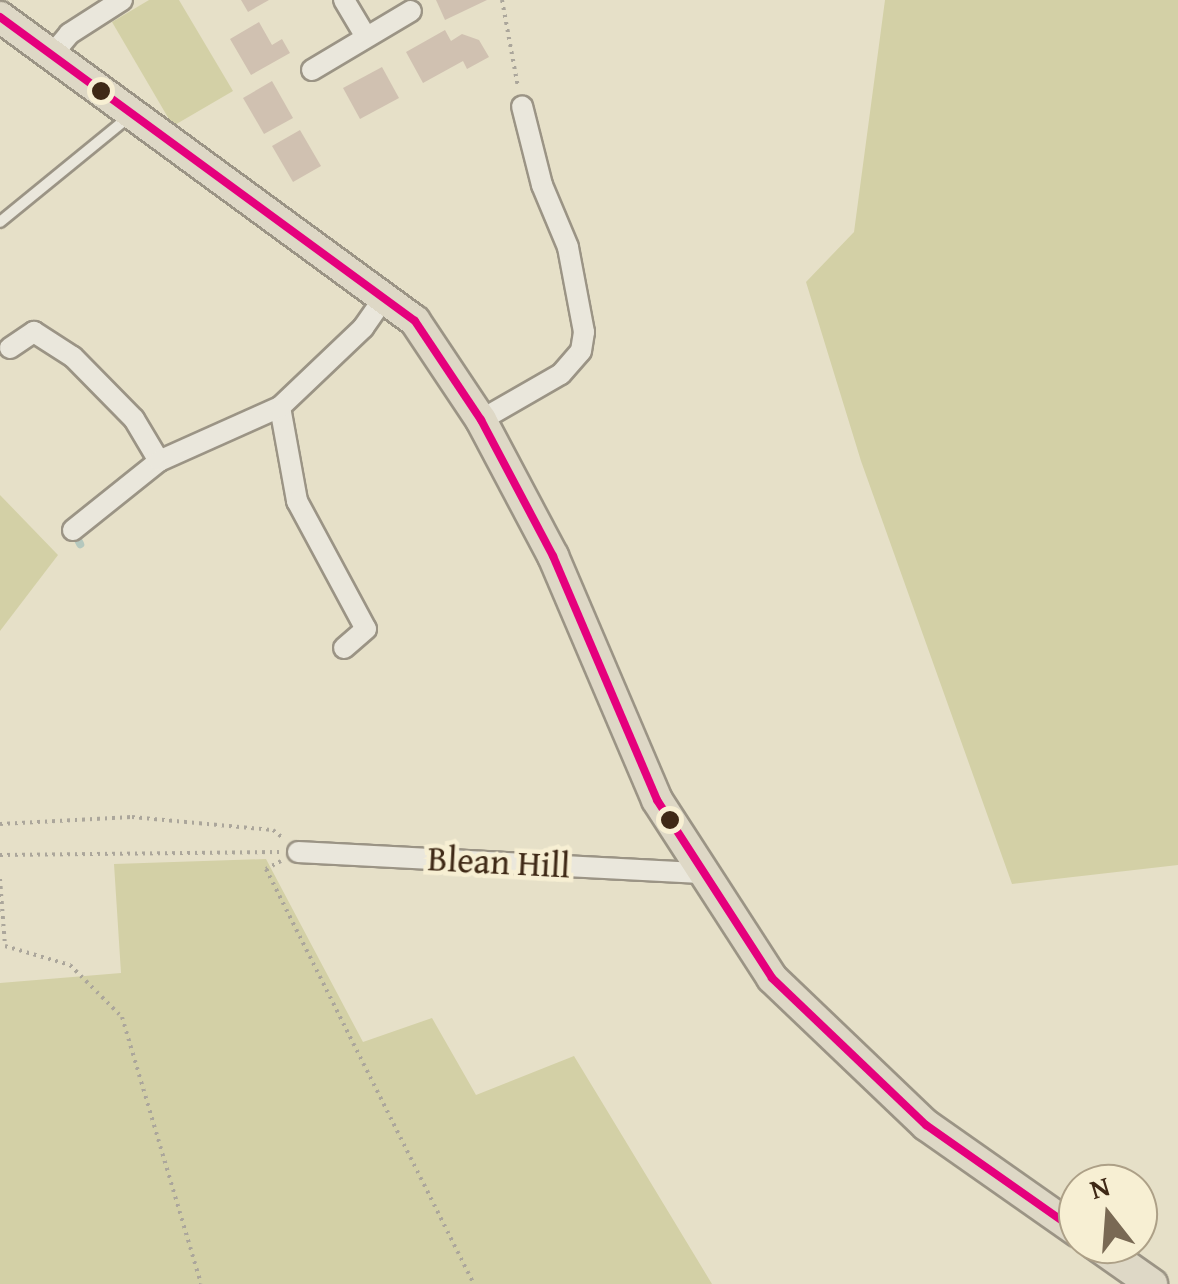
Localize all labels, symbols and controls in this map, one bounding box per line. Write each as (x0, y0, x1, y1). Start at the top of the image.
unlabelled marker (91, 81, 111, 101)
unlabelled marker (660, 810, 680, 830)
street label: Blean Hill (427, 837, 571, 887)
north arrow (1058, 1164, 1158, 1264)
text: N (1085, 1164, 1115, 1209)

